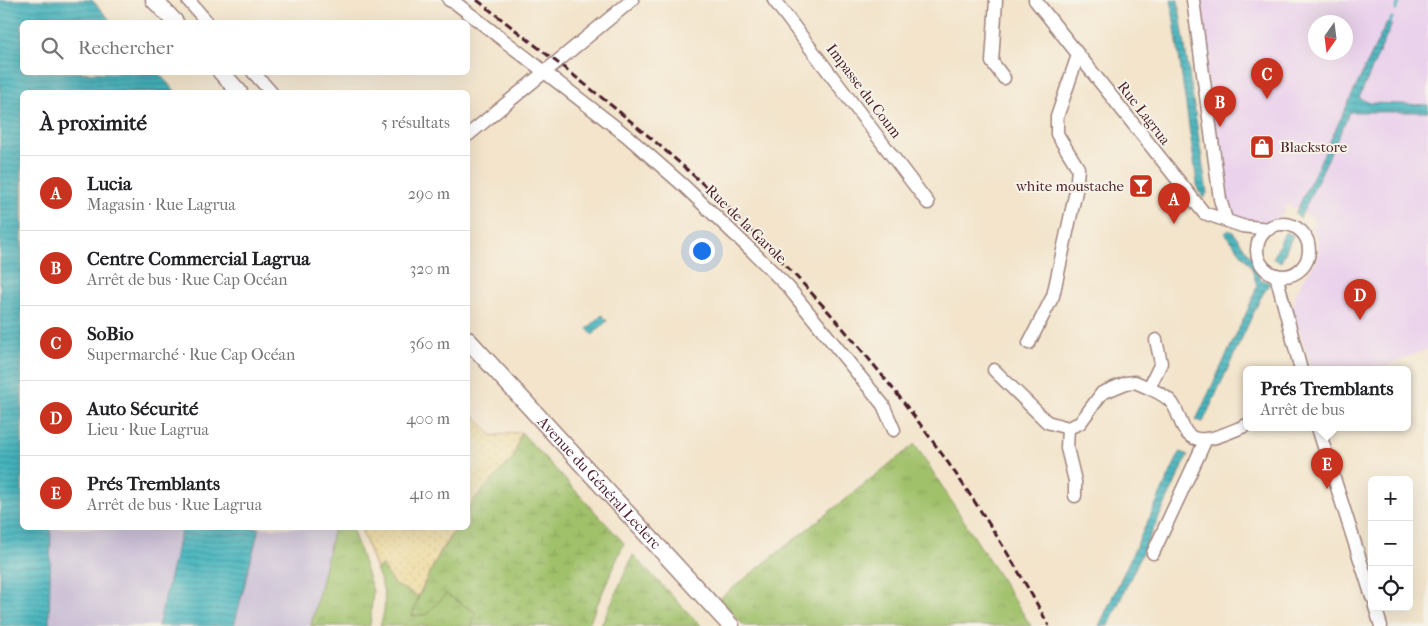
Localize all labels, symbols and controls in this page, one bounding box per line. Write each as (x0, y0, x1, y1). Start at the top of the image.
north arrow (1308, 15, 1353, 60)
search box (20, 20, 470, 75)
icon: search (38, 34, 66, 62)
text: Rechercher (78, 37, 174, 59)
street label: Impasse du Coum (823, 40, 906, 142)
pin: C (1251, 58, 1283, 99)
street label: Rue Lagrua (1114, 78, 1175, 149)
pin: B (1204, 86, 1236, 127)
text: À proximité (40, 111, 147, 135)
text: 5 résultats (381, 113, 450, 132)
shop icon: Blackstore (1249, 134, 1275, 160)
place label: Blackstore (1280, 138, 1348, 156)
text: Lucia (87, 173, 132, 195)
bar icon: white moustache (1128, 173, 1154, 199)
place label: white moustache (1015, 177, 1125, 195)
street label: Rue de la Garole (702, 181, 791, 268)
pin: A (1158, 183, 1190, 224)
text: A (51, 184, 61, 203)
text: 290 m (408, 184, 450, 203)
text: Magasin · Rue Lagrua (87, 195, 236, 214)
your location (689, 238, 715, 264)
text: Centre Commercial Lagrua (87, 248, 310, 270)
text: B (51, 259, 61, 278)
text: 320 m (410, 259, 450, 278)
text: Arrêt de bus · Rue Cap Océan (87, 270, 288, 289)
pin: D (1344, 279, 1376, 320)
text: SoBio (87, 323, 134, 345)
text: C (51, 334, 61, 353)
text: 360 m (409, 334, 450, 353)
text: Supermarché · Rue Cap Océan (87, 345, 295, 364)
popup (1243, 366, 1411, 431)
text: Prés Tremblants (1260, 378, 1394, 400)
text: Auto Sécurité (87, 398, 198, 420)
text: Arrêt de bus (1260, 400, 1345, 419)
text: D (50, 409, 62, 428)
text: 400 m (406, 409, 450, 428)
street label: Avenue du Général Leclerc (533, 412, 665, 553)
text: Lieu · Rue Lagrua (87, 420, 209, 439)
pin: E (1311, 448, 1343, 489)
text: Prés Tremblants (87, 473, 220, 495)
map controls (1368, 476, 1413, 611)
button: + (1368, 476, 1413, 521)
text: E (51, 484, 61, 503)
text: 410 m (409, 484, 450, 503)
text: Arrêt de bus · Rue Lagrua (87, 495, 262, 514)
button: − (1368, 521, 1413, 566)
button: locate (1368, 566, 1413, 611)

